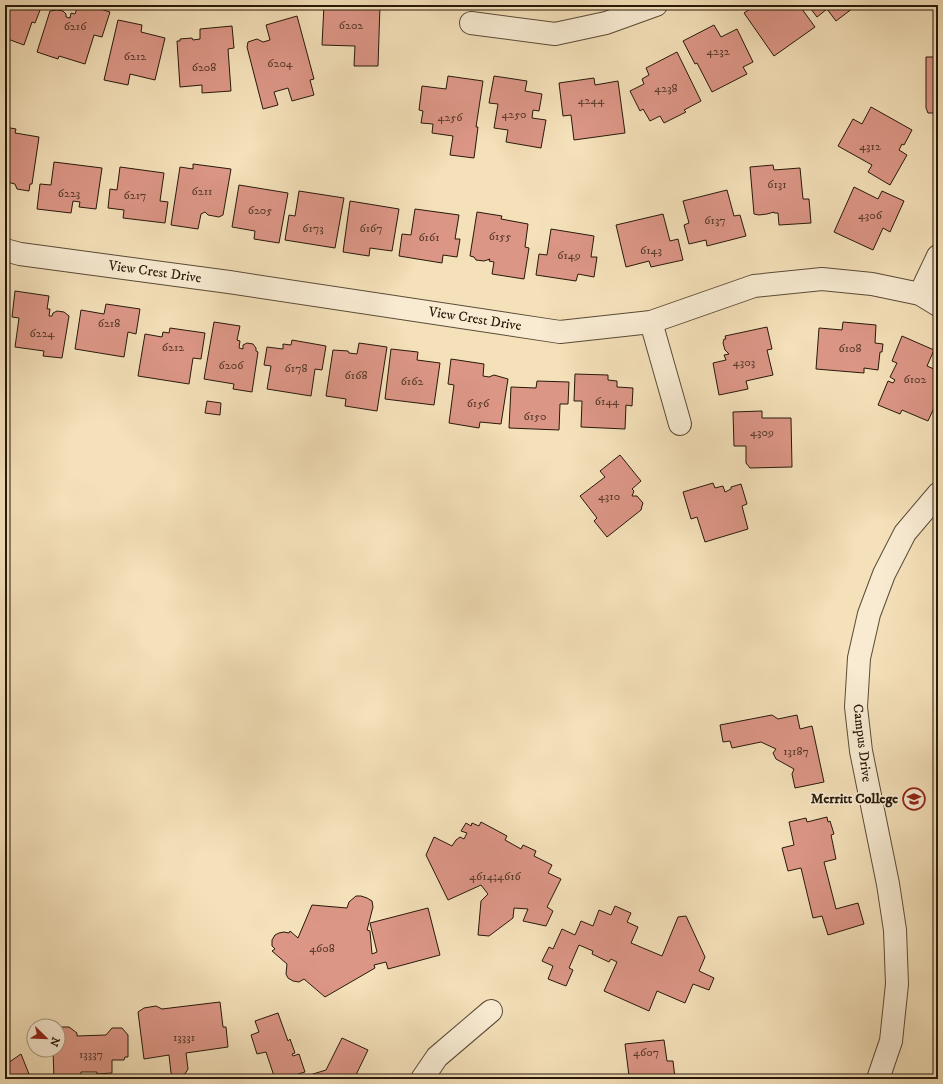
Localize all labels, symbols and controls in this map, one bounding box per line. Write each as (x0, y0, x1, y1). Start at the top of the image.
house number: 6202 (339, 18, 363, 33)
house number: 6216 (64, 19, 87, 34)
house number: 4232 (706, 44, 730, 59)
house number: 6212 (124, 49, 146, 64)
house number: 6204 (267, 56, 294, 71)
house number: 6208 (192, 60, 216, 75)
house number: 4238 (654, 81, 678, 96)
house number: 4244 (578, 93, 605, 108)
house number: 4250 (501, 107, 527, 122)
house number: 4256 (438, 110, 463, 125)
house number: 4312 (859, 139, 881, 154)
house number: 6131 (767, 177, 787, 192)
house number: 6211 (192, 184, 212, 199)
house number: 6223 (58, 186, 80, 201)
house number: 6217 (124, 188, 146, 203)
house number: 6205 (248, 203, 272, 218)
house number: 4306 (858, 208, 883, 223)
house number: 6137 (704, 213, 726, 228)
house number: 6173 (302, 221, 324, 236)
house number: 6167 (359, 221, 383, 236)
house number: 6155 (489, 229, 511, 244)
house number: 6161 (418, 230, 440, 245)
house number: 6143 (640, 243, 662, 258)
house number: 6149 (557, 248, 581, 263)
street label: View Crest Drive (106, 256, 203, 287)
street label: View Crest Drive (426, 303, 523, 335)
house number: 6218 (98, 316, 120, 331)
house number: 6224 (30, 326, 56, 341)
house number: 6212 (162, 340, 184, 355)
house number: 6108 (838, 341, 862, 356)
house number: 4303 (733, 355, 755, 370)
house number: 6206 (219, 358, 244, 373)
house number: 6178 (285, 361, 307, 376)
house number: 6168 (345, 368, 367, 383)
house number: 6102 (904, 372, 927, 387)
house number: 6162 (401, 374, 423, 389)
house number: 6144 (595, 394, 620, 409)
house number: 6156 (467, 396, 490, 411)
house number: 6150 (524, 409, 546, 424)
house number: 4309 (750, 425, 774, 440)
house number: 4310 (598, 489, 620, 504)
street label: Campus Drive (848, 703, 876, 783)
house number: 13187 (783, 744, 809, 759)
school or university icon: Merritt College (901, 786, 927, 812)
place label: Merritt College (811, 790, 898, 808)
house number: 4614;4616 (469, 869, 522, 884)
house number: 4608 (309, 941, 335, 956)
north arrow (26, 1018, 66, 1058)
house number: 13331 (173, 1030, 195, 1045)
text: N (46, 1035, 62, 1048)
house number: 4607 (633, 1045, 659, 1060)
house number: 13337 (79, 1047, 103, 1062)

